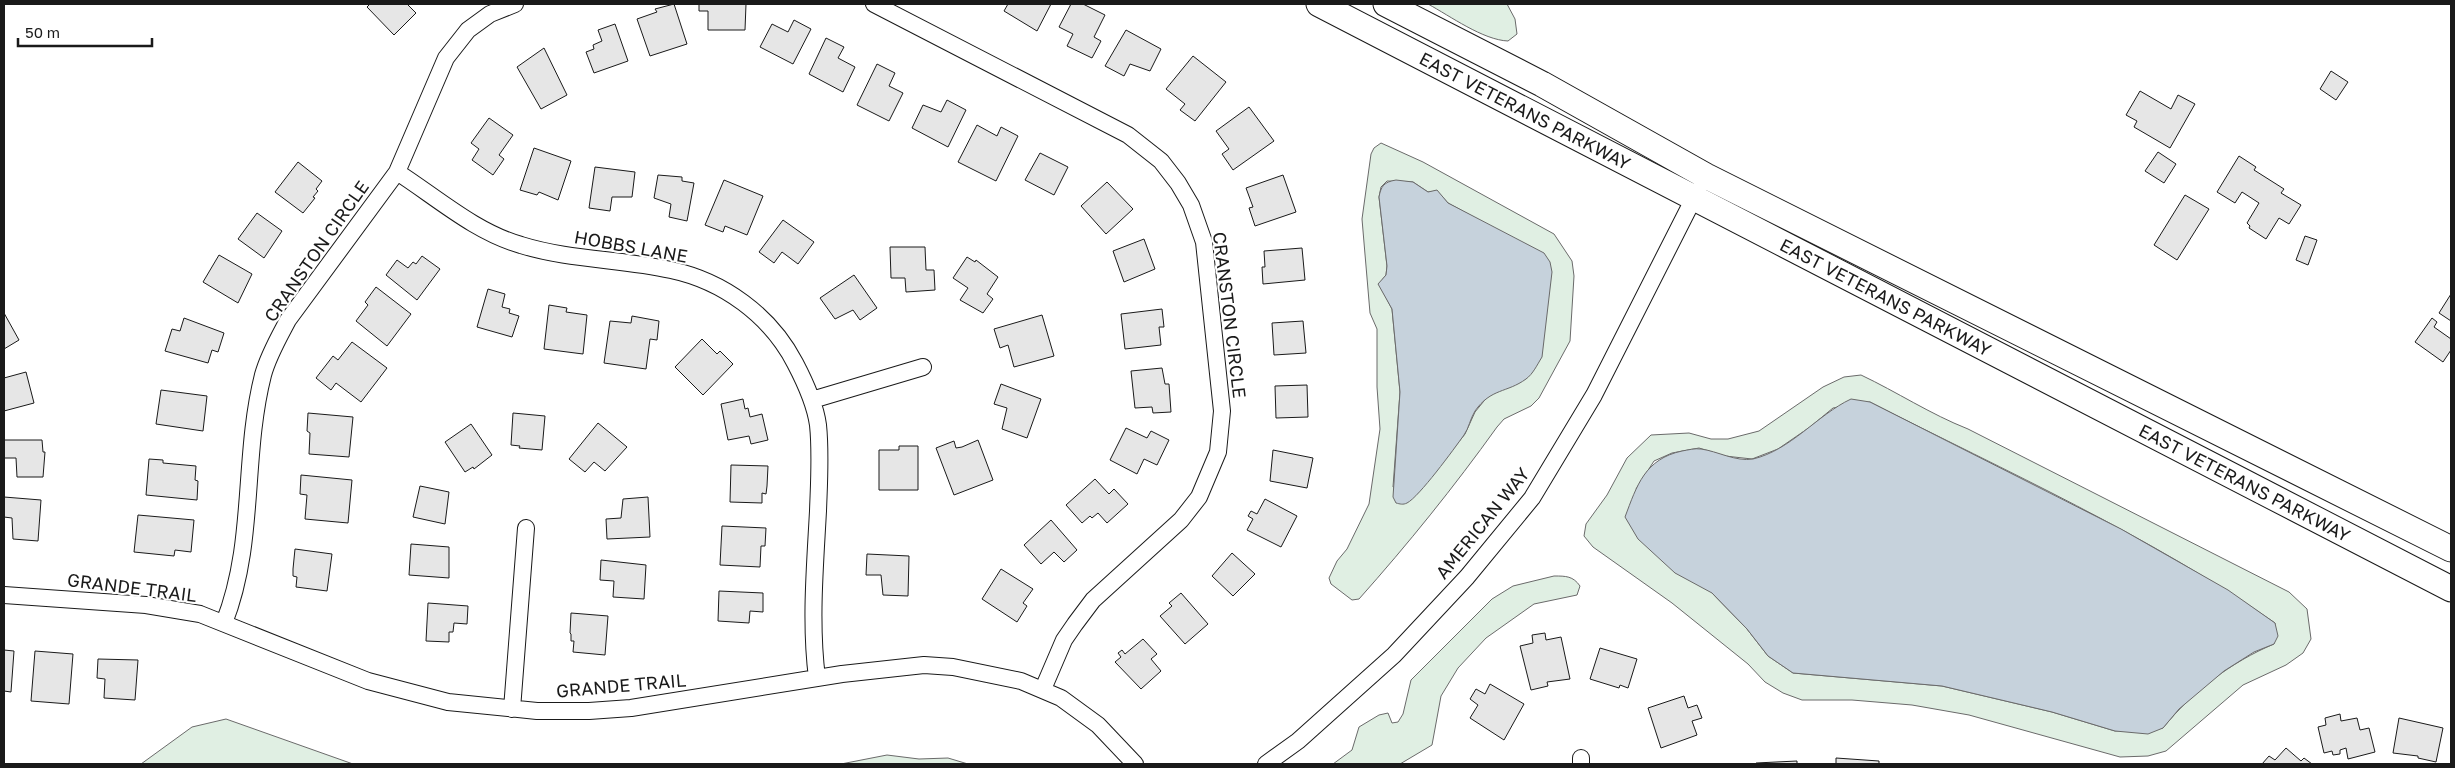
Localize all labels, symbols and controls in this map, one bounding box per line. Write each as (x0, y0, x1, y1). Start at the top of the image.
scale bar (18, 15, 151, 47)
text: 50 m (25, 23, 60, 41)
street label: EAST VETERANS PARKWAY (1416, 47, 1635, 174)
street label: CRANSTON CIRCLE (259, 176, 373, 326)
street label: HOBBS LANE (573, 225, 689, 267)
street label: CRANSTON CIRCLE (1209, 231, 1251, 399)
street label: EAST VETERANS PARKWAY (1777, 233, 1995, 361)
street label: EAST VETERANS PARKWAY (2135, 419, 2354, 546)
street label: AMERICAN WAY (1430, 463, 1534, 583)
street label: GRANDE TRAIL (66, 568, 198, 606)
street label: GRANDE TRAIL (555, 668, 687, 702)

